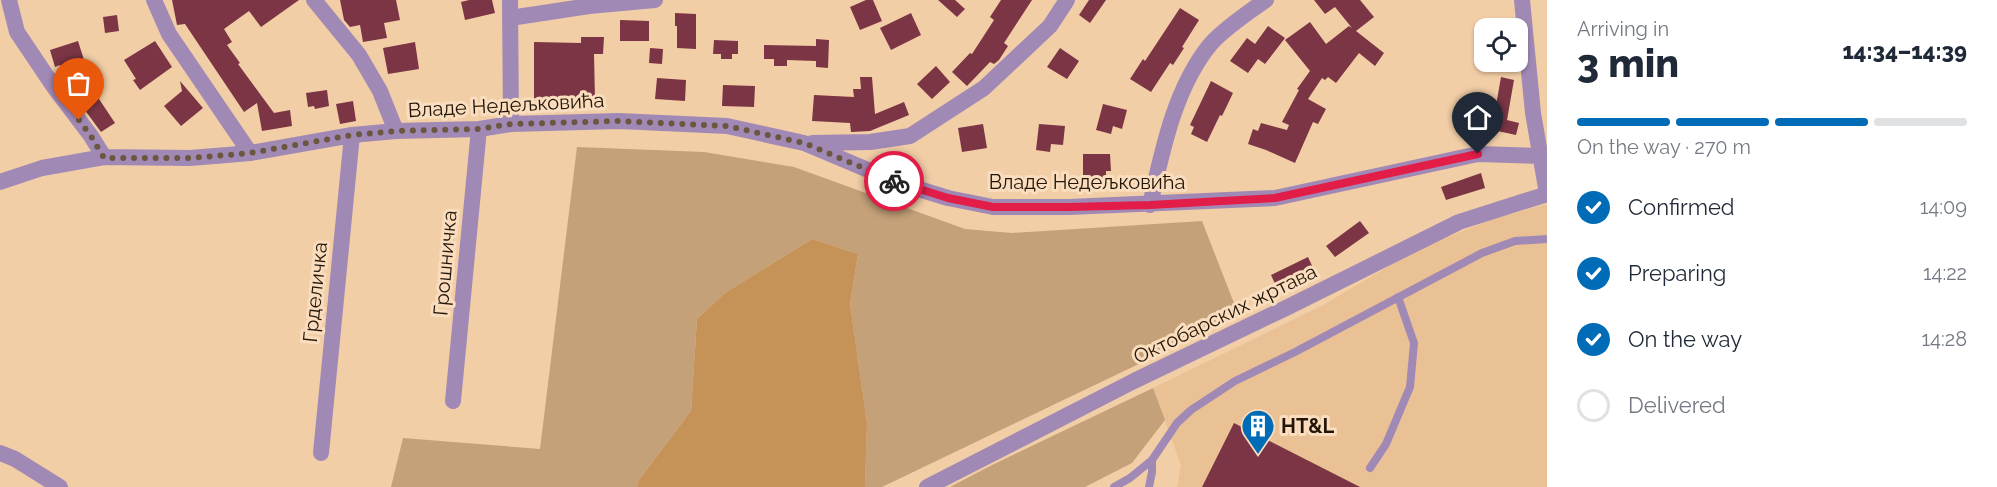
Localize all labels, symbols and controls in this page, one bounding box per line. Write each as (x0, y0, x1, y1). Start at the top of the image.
text: Arriving in (1577, 17, 1669, 41)
map controls (1474, 18, 1528, 72)
button: locate (1474, 18, 1528, 72)
text: 14:34–14:39 (1842, 38, 1967, 64)
text: 3 min (1577, 40, 1679, 86)
pin (53, 58, 104, 120)
icon: bag (62, 67, 95, 100)
street label: Владе Недељковића (407, 88, 605, 122)
pin (1452, 92, 1503, 154)
icon: home (1461, 101, 1494, 134)
text: On the way · 270 m (1577, 135, 1751, 159)
courier (864, 151, 924, 211)
icon: bike (878, 165, 911, 198)
street label: Владе Недељковића (989, 170, 1185, 194)
icon: check (1577, 191, 1610, 224)
text: Confirmed (1628, 194, 1735, 220)
text: 14:09 (1920, 195, 1967, 219)
street label: Грошничка (428, 209, 462, 317)
street label: Грделичка (298, 241, 332, 343)
icon: check (1577, 257, 1610, 290)
street label: Октобарских жртава (1130, 259, 1320, 369)
text: Preparing (1628, 260, 1726, 286)
text: 14:22 (1923, 261, 1967, 285)
icon: check (1577, 323, 1610, 356)
text: On the way (1628, 326, 1742, 352)
text: 14:28 (1921, 327, 1967, 351)
text: Delivered (1628, 392, 1726, 418)
building icon: HT&L (1240, 408, 1276, 455)
place label: HT&L (1281, 414, 1335, 438)

